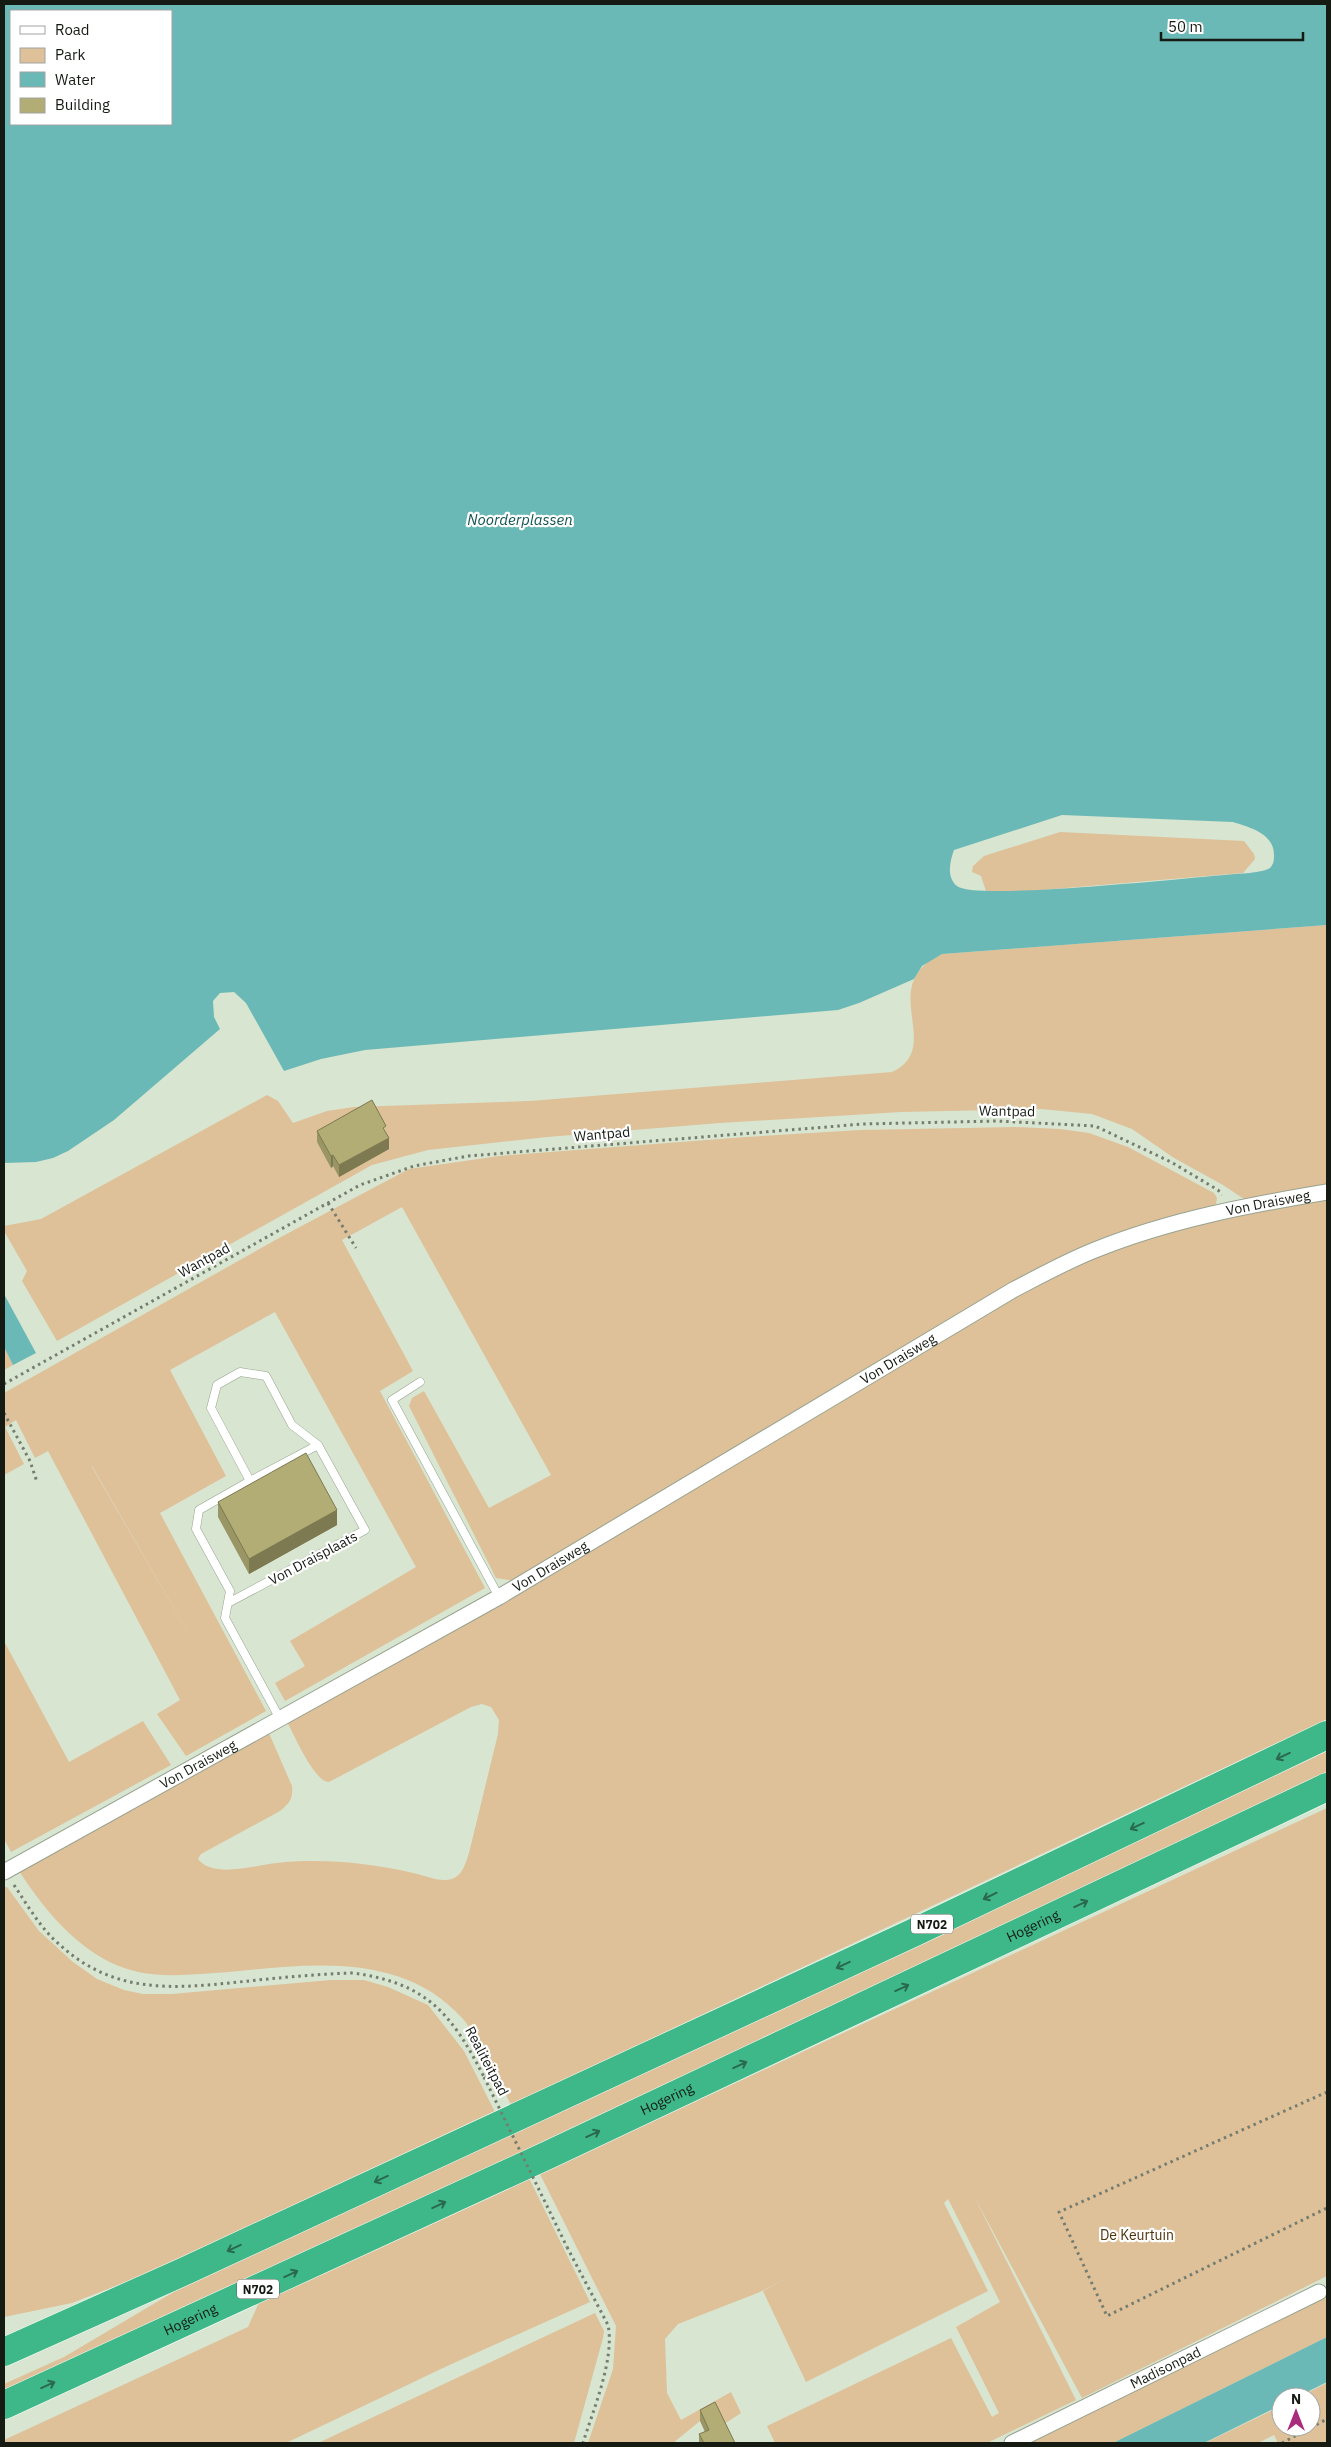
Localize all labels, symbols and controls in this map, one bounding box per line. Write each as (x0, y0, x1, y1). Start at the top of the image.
legend (10, 10, 172, 125)
scale bar (1161, 10, 1304, 42)
text: 50 m (1168, 17, 1203, 36)
text: Road (55, 20, 90, 39)
text: Park (55, 45, 85, 64)
text: Water (55, 70, 96, 89)
text: Building (55, 95, 110, 114)
water label: Noorderplassen (467, 510, 573, 529)
street label: Wantpad (979, 1102, 1035, 1120)
street label: Wantpad (573, 1123, 631, 1145)
street label: Von Draisweg (1224, 1186, 1312, 1220)
street label: Wantpad (175, 1238, 233, 1282)
street label: Von Draisweg (857, 1329, 940, 1388)
street label: Von Draisplaats (265, 1527, 361, 1589)
street label: Von Draisweg (509, 1536, 592, 1596)
street label: Von Draisweg (156, 1735, 240, 1793)
one-way arrow (1276, 1752, 1291, 1761)
one-way arrow (1129, 1821, 1144, 1831)
one-way arrow (983, 1892, 998, 1901)
one-way arrow (1073, 1899, 1088, 1908)
street label: Hogering (1003, 1905, 1063, 1946)
road number: N702 (911, 1915, 953, 1934)
one-way arrow (836, 1961, 851, 1970)
one-way arrow (894, 1983, 909, 1992)
street label: Realiteitpad (461, 2023, 513, 2099)
one-way arrow (732, 2060, 747, 2070)
street label: Hogering (637, 2078, 697, 2119)
one-way arrow (585, 2129, 600, 2139)
one-way arrow (374, 2175, 389, 2184)
one-way arrow (431, 2200, 446, 2210)
park label: De Keurtuin (1100, 2226, 1174, 2244)
one-way arrow (226, 2243, 241, 2253)
one-way arrow (283, 2268, 298, 2278)
road number: N702 (237, 2280, 279, 2298)
street label: Hogering (161, 2299, 220, 2339)
street label: Madisonpad (1127, 2342, 1204, 2393)
one-way arrow (40, 2380, 55, 2390)
north arrow (1271, 2387, 1321, 2437)
text: N (1291, 2390, 1301, 2408)

